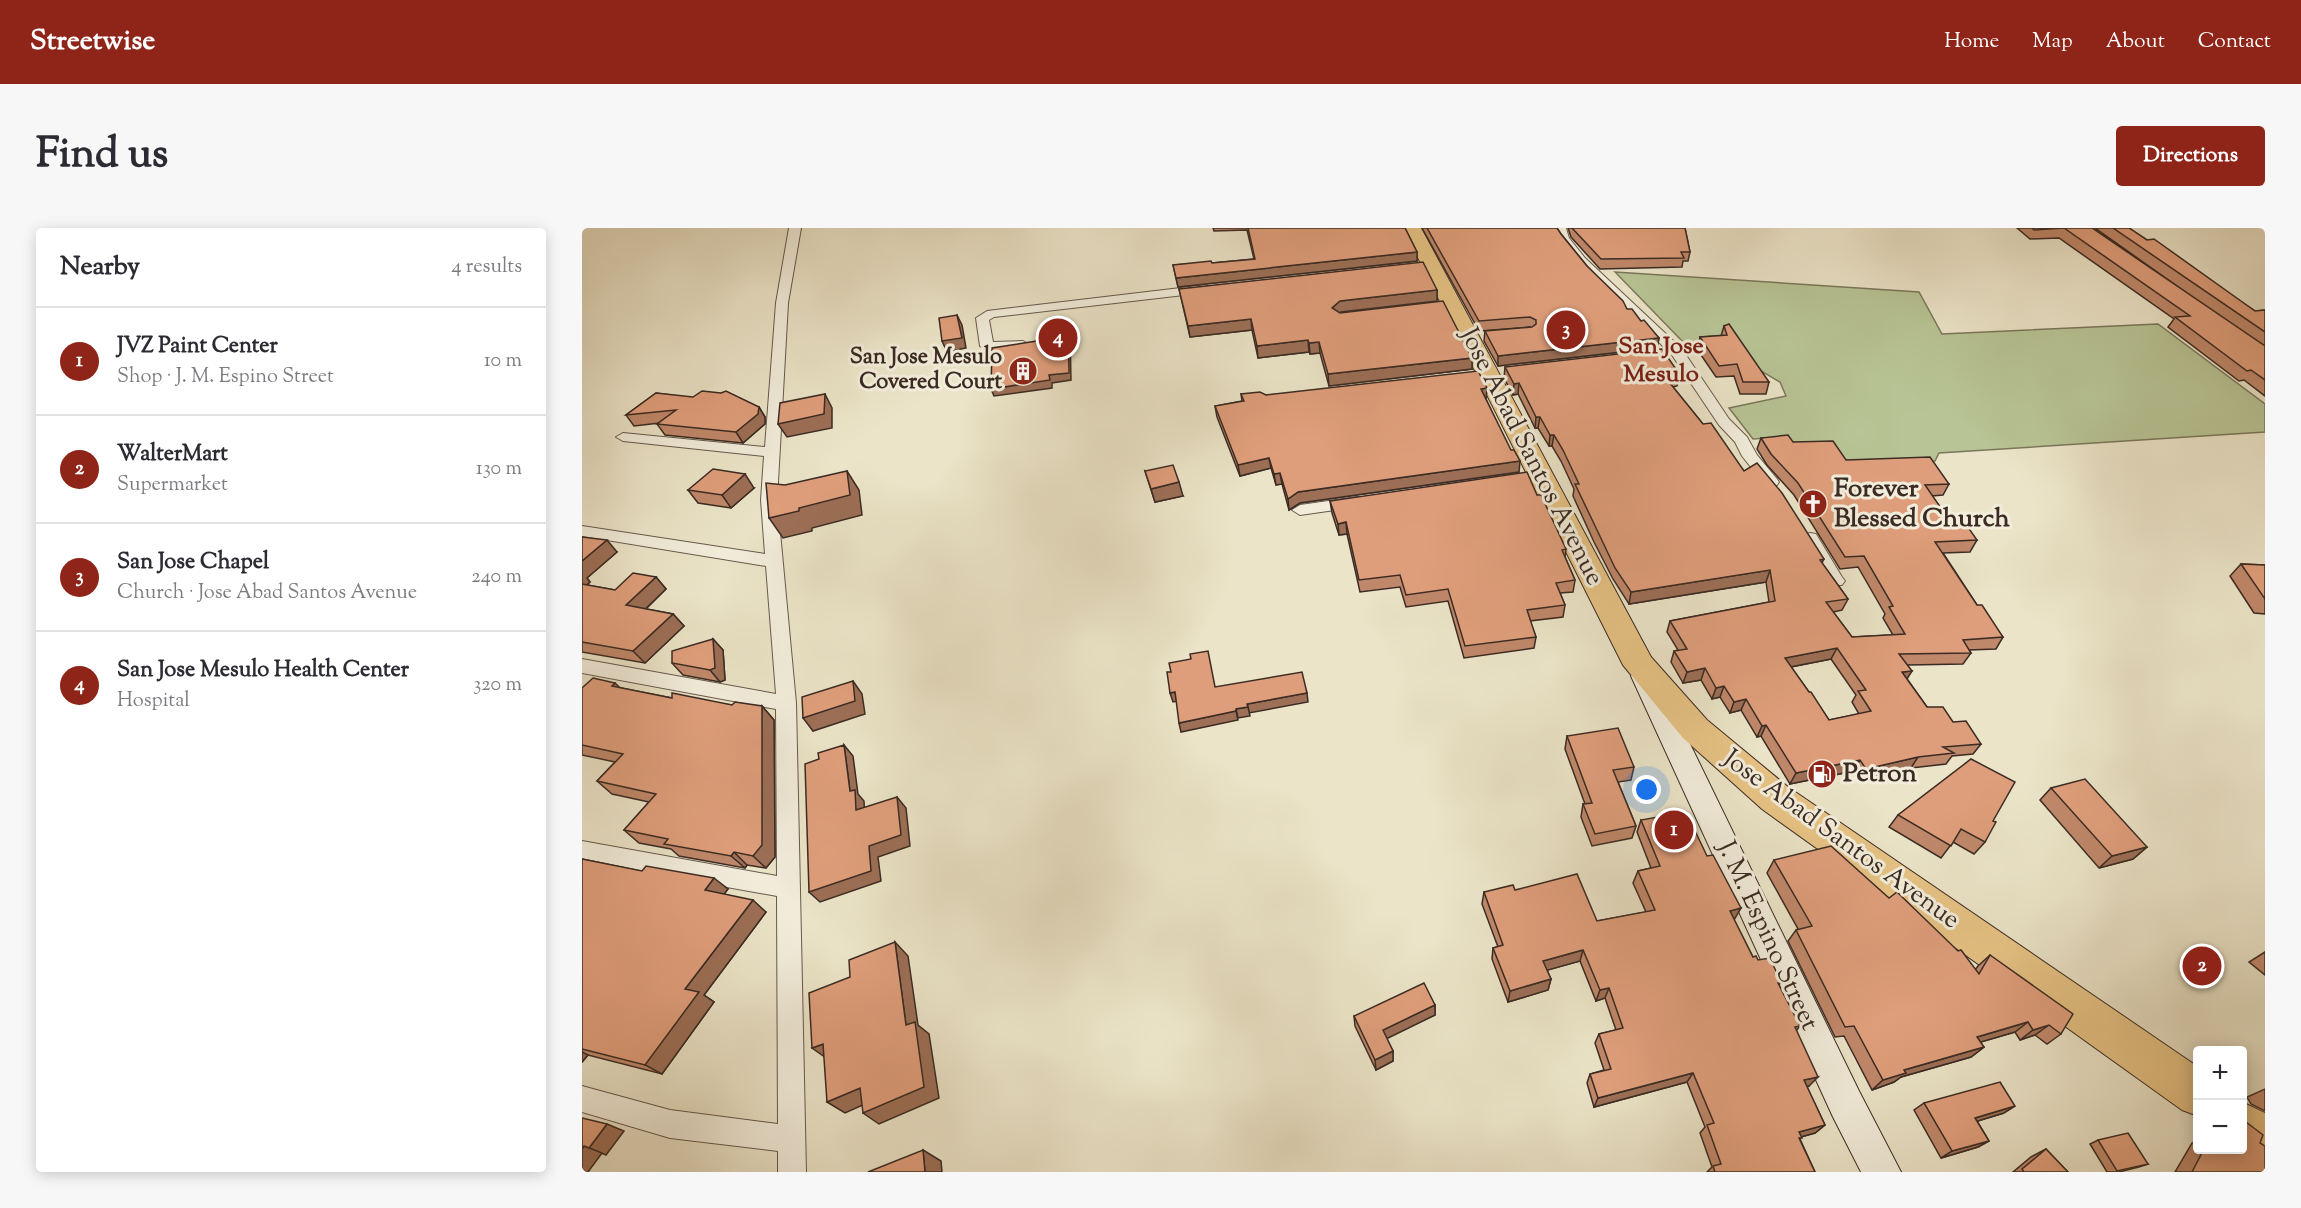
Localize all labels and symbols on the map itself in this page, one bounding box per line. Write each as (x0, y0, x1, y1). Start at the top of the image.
pin: 3 (1546, 308, 1586, 352)
pin: 4 (1038, 316, 1078, 360)
street label: Jose Abad Santos Avenue (1449, 320, 1612, 592)
district label: San Jose Mesulo (1618, 330, 1704, 392)
place label: San Jose Mesulo Covered Court (850, 342, 1002, 399)
building icon: San Jose Mesulo Covered Court (1007, 355, 1039, 387)
place label: Forever Blessed Church (1834, 471, 2010, 538)
church icon: Forever Blessed Church (1797, 488, 1829, 520)
street label: Jose Abad Santos Avenue (1713, 740, 1967, 939)
place label: Petron (1843, 756, 1917, 793)
fuel station icon: Petron (1806, 758, 1838, 790)
your location (1632, 775, 1661, 804)
pin: 1 (1654, 808, 1694, 852)
street label: J. M. Espino Street (1706, 833, 1827, 1037)
pin: 2 (2182, 944, 2222, 988)

